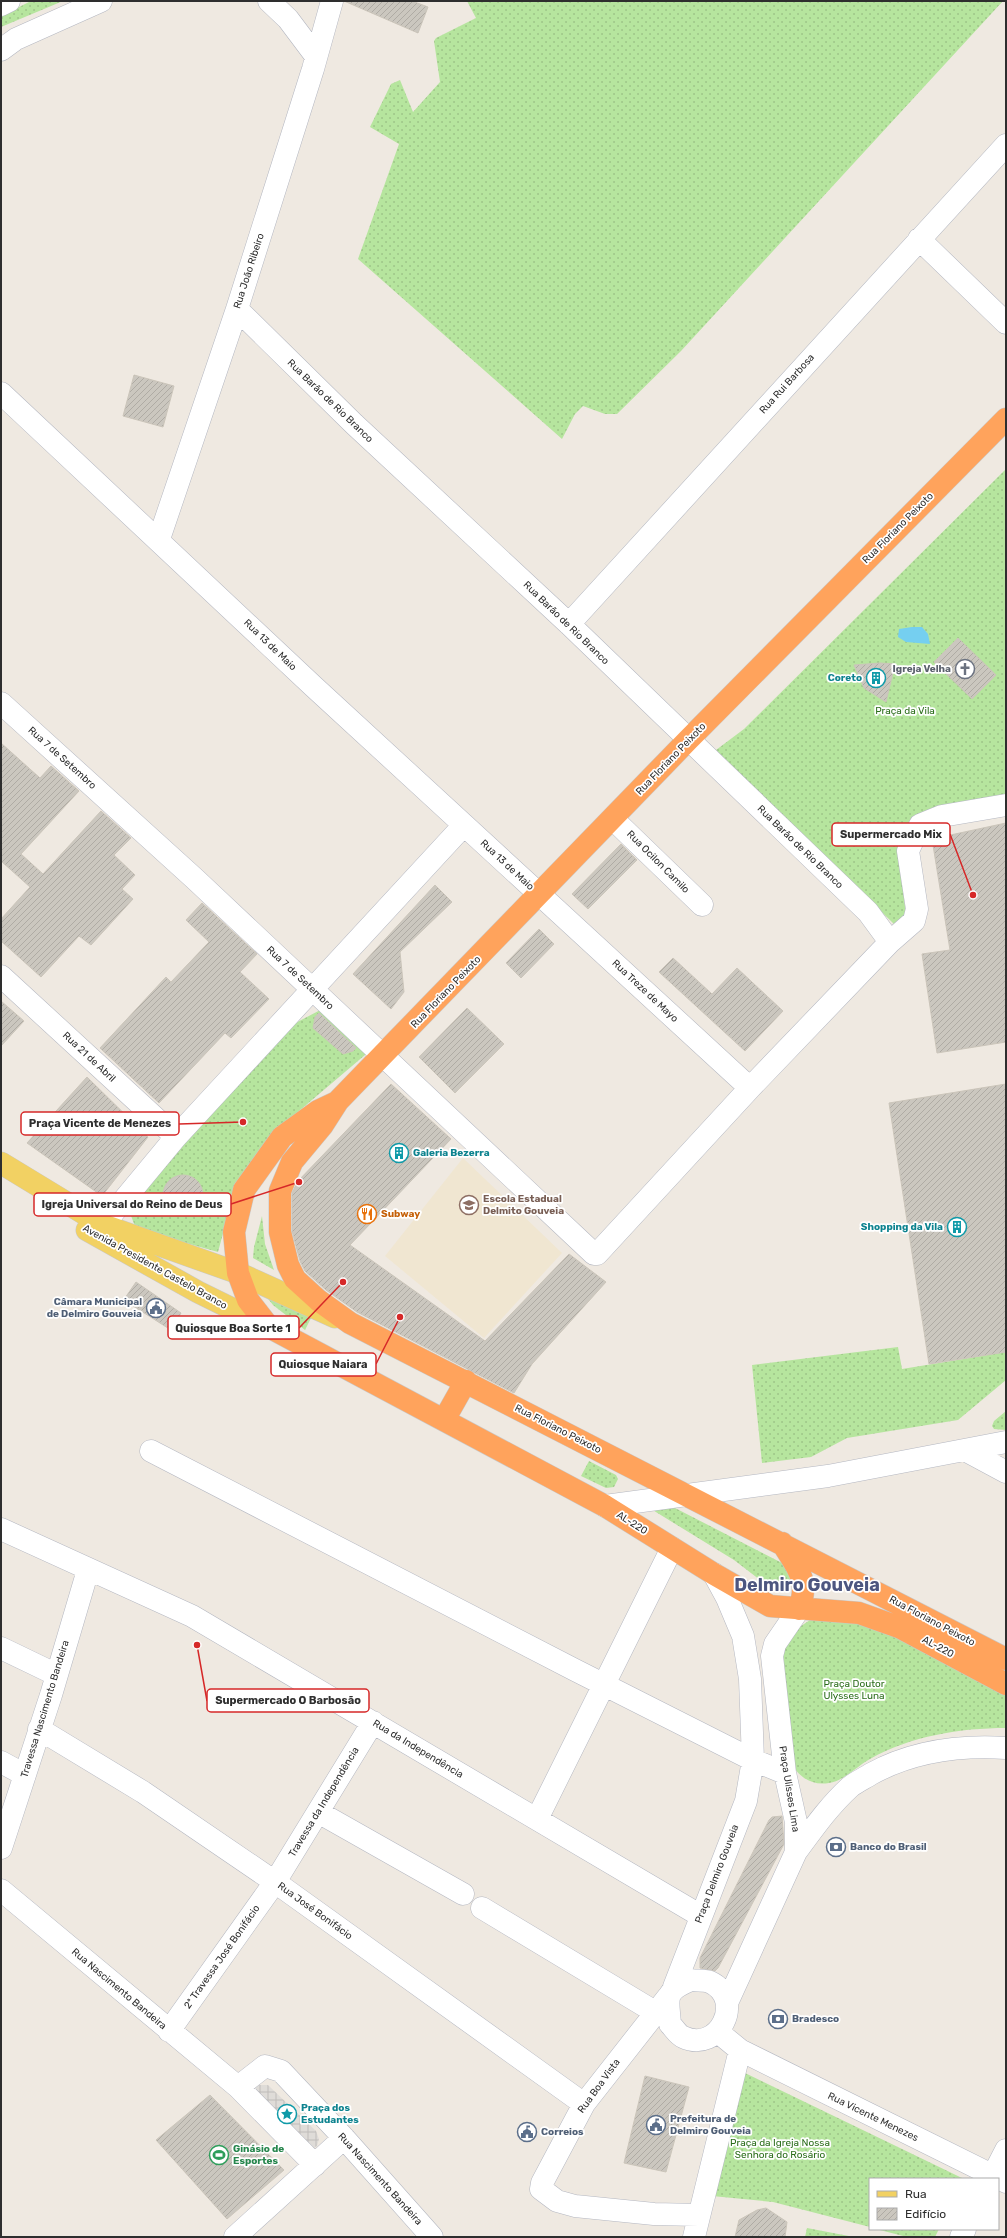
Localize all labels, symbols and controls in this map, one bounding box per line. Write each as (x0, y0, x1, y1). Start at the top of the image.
street label: Rua João Ribeiro (231, 231, 267, 310)
street label: Rua Rui Barbosa (757, 352, 817, 416)
street label: Rua Barão de Rio Branco (285, 357, 376, 445)
street label: Rua Floriano Peixoto (860, 490, 936, 566)
street label: Rua Barão de Rio Branco (521, 579, 612, 667)
street label: Rua 13 de Maio (241, 617, 299, 673)
church icon: Igreja Velha (954, 658, 976, 680)
place label: Igreja Velha (893, 663, 951, 675)
building icon: Coreto (865, 667, 887, 689)
place label: Coreto (828, 672, 862, 684)
park label: Praça da Vila (875, 705, 935, 717)
street label: Rua Floriano Peixoto (634, 720, 709, 798)
street label: Rua 7 de Setembro (25, 724, 99, 792)
street label: Rua Barão de Rio Branco (755, 803, 846, 891)
callout: Supermercado Mix (832, 823, 950, 846)
street label: Rua Ocilon Camilo (624, 828, 692, 896)
text: Supermercado Mix (840, 828, 943, 841)
street label: Rua 13 de Maio (478, 837, 536, 893)
street label: Rua 7 de Setembro (264, 944, 336, 1012)
street label: Rua Floriano Peixoto (409, 953, 484, 1031)
street label: Rua Treze de Mayo (609, 957, 681, 1025)
street label: Rua 21 de Abril (60, 1029, 118, 1085)
callout: Praça Vicente de Menezes (21, 1112, 179, 1135)
text: Praça Vicente de Menezes (29, 1117, 171, 1130)
building icon: Galeria Bezerra (388, 1142, 410, 1164)
place label: Galeria Bezerra (413, 1147, 490, 1159)
callout: Igreja Universal do Reino de Deus (34, 1193, 231, 1216)
place label: Escola Estadual Delmito Gouveia (483, 1193, 564, 1217)
school or university icon: Escola Estadual Delmito Gouveia (458, 1194, 480, 1216)
text: Igreja Universal do Reino de Deus (41, 1198, 223, 1211)
restaurant icon: Subway (356, 1203, 378, 1225)
place label: Subway (381, 1208, 420, 1220)
building icon: Shopping da Vila (946, 1216, 968, 1238)
place label: Shopping da Vila (861, 1221, 943, 1233)
street label: Avenida Presidente Castelo Branco (81, 1222, 229, 1312)
place label: Câmara Municipal de Delmiro Gouveia (47, 1296, 142, 1320)
public building icon: Câmara Municipal de Delmiro Gouveia (145, 1297, 167, 1319)
callout: Quiosque Boa Sorte 1 (168, 1316, 299, 1339)
text: Quiosque Boa Sorte 1 (175, 1322, 291, 1335)
callout: Quiosque Naiara (271, 1353, 376, 1376)
text: Quiosque Naiara (278, 1358, 368, 1371)
street label: Rua Floriano Peixoto (513, 1402, 603, 1456)
street label: AL-220 (614, 1509, 650, 1537)
district label: Delmiro Gouveia (734, 1574, 880, 1596)
street label: Rua Floriano Peixoto (887, 1593, 977, 1649)
street label: AL-220 (920, 1634, 956, 1660)
street label: Travessa Nascimento Bandeira (18, 1639, 72, 1779)
park label: Praça Doutor Ulysses Luna (823, 1678, 885, 1702)
callout: Supermercado O Barbosão (207, 1689, 369, 1712)
text: Supermercado O Barbosão (215, 1694, 361, 1707)
street label: Rua da Independência (371, 1717, 465, 1781)
street label: Travessa da Independência (286, 1745, 362, 1859)
street label: Praça Ulisses Lima (776, 1745, 802, 1833)
street label: Praça Delmiro Gouveia (693, 1823, 741, 1925)
bank icon: Banco do Brasil (825, 1836, 847, 1858)
place label: Banco do Brasil (850, 1841, 927, 1853)
street label: Rua José Bonifácio (275, 1880, 355, 1942)
street label: 2ª Travessa José Bonifácio (182, 1903, 263, 2011)
street label: Rua Nascimento Bandeira (69, 1946, 169, 2032)
bank icon: Bradesco (767, 2008, 789, 2030)
place label: Bradesco (792, 2013, 839, 2025)
street label: Rua Boa Vista (575, 2057, 623, 2115)
street label: Rua Vicente Menezes (826, 2090, 920, 2144)
place label: Praça dos Estudantes (301, 2102, 359, 2126)
place icon: Praça dos Estudantes (276, 2103, 298, 2125)
place label: Prefeitura de Delmiro Gouveia (670, 2113, 751, 2137)
public building icon: Prefeitura de Delmiro Gouveia (645, 2114, 667, 2136)
public building icon: Correios (516, 2121, 538, 2143)
place label: Correios (541, 2126, 584, 2138)
street label: Rua Nascimento Bandeira (335, 2130, 425, 2228)
park label: Praça da Igreja Nossa Senhora do Rosário (730, 2137, 830, 2161)
place label: Ginásio de Esportes (233, 2143, 284, 2167)
sports icon: Ginásio de Esportes (208, 2144, 230, 2166)
legend (869, 2178, 999, 2230)
text: Rua (905, 2187, 927, 2201)
text: Edifício (905, 2207, 946, 2221)

